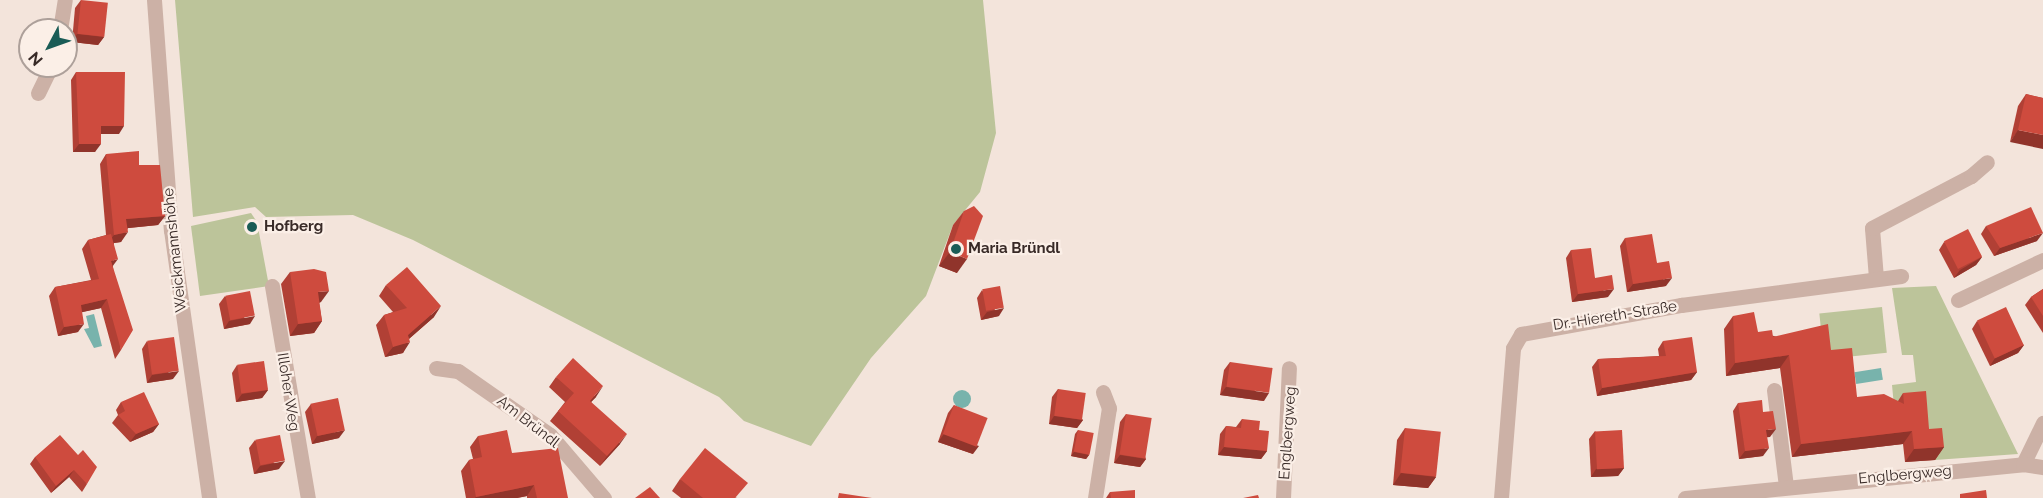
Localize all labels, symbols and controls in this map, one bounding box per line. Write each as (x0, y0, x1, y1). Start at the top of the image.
north arrow (18, 18, 78, 78)
text: N (24, 48, 47, 70)
street label: Weickmannshöhe (160, 187, 190, 313)
place label: Hofberg (264, 218, 323, 236)
marker: Hofberg (245, 220, 259, 234)
place label: Maria Bründl (968, 240, 1060, 258)
marker: Maria Bründl (949, 242, 963, 256)
street label: Dr.-Hiereth-Straße (1552, 297, 1678, 335)
street label: Illoher Weg (273, 351, 303, 433)
street label: Englbergweg (1276, 386, 1300, 480)
street label: Am Bründl (493, 392, 563, 452)
street label: Englbergweg (1858, 462, 1952, 488)

